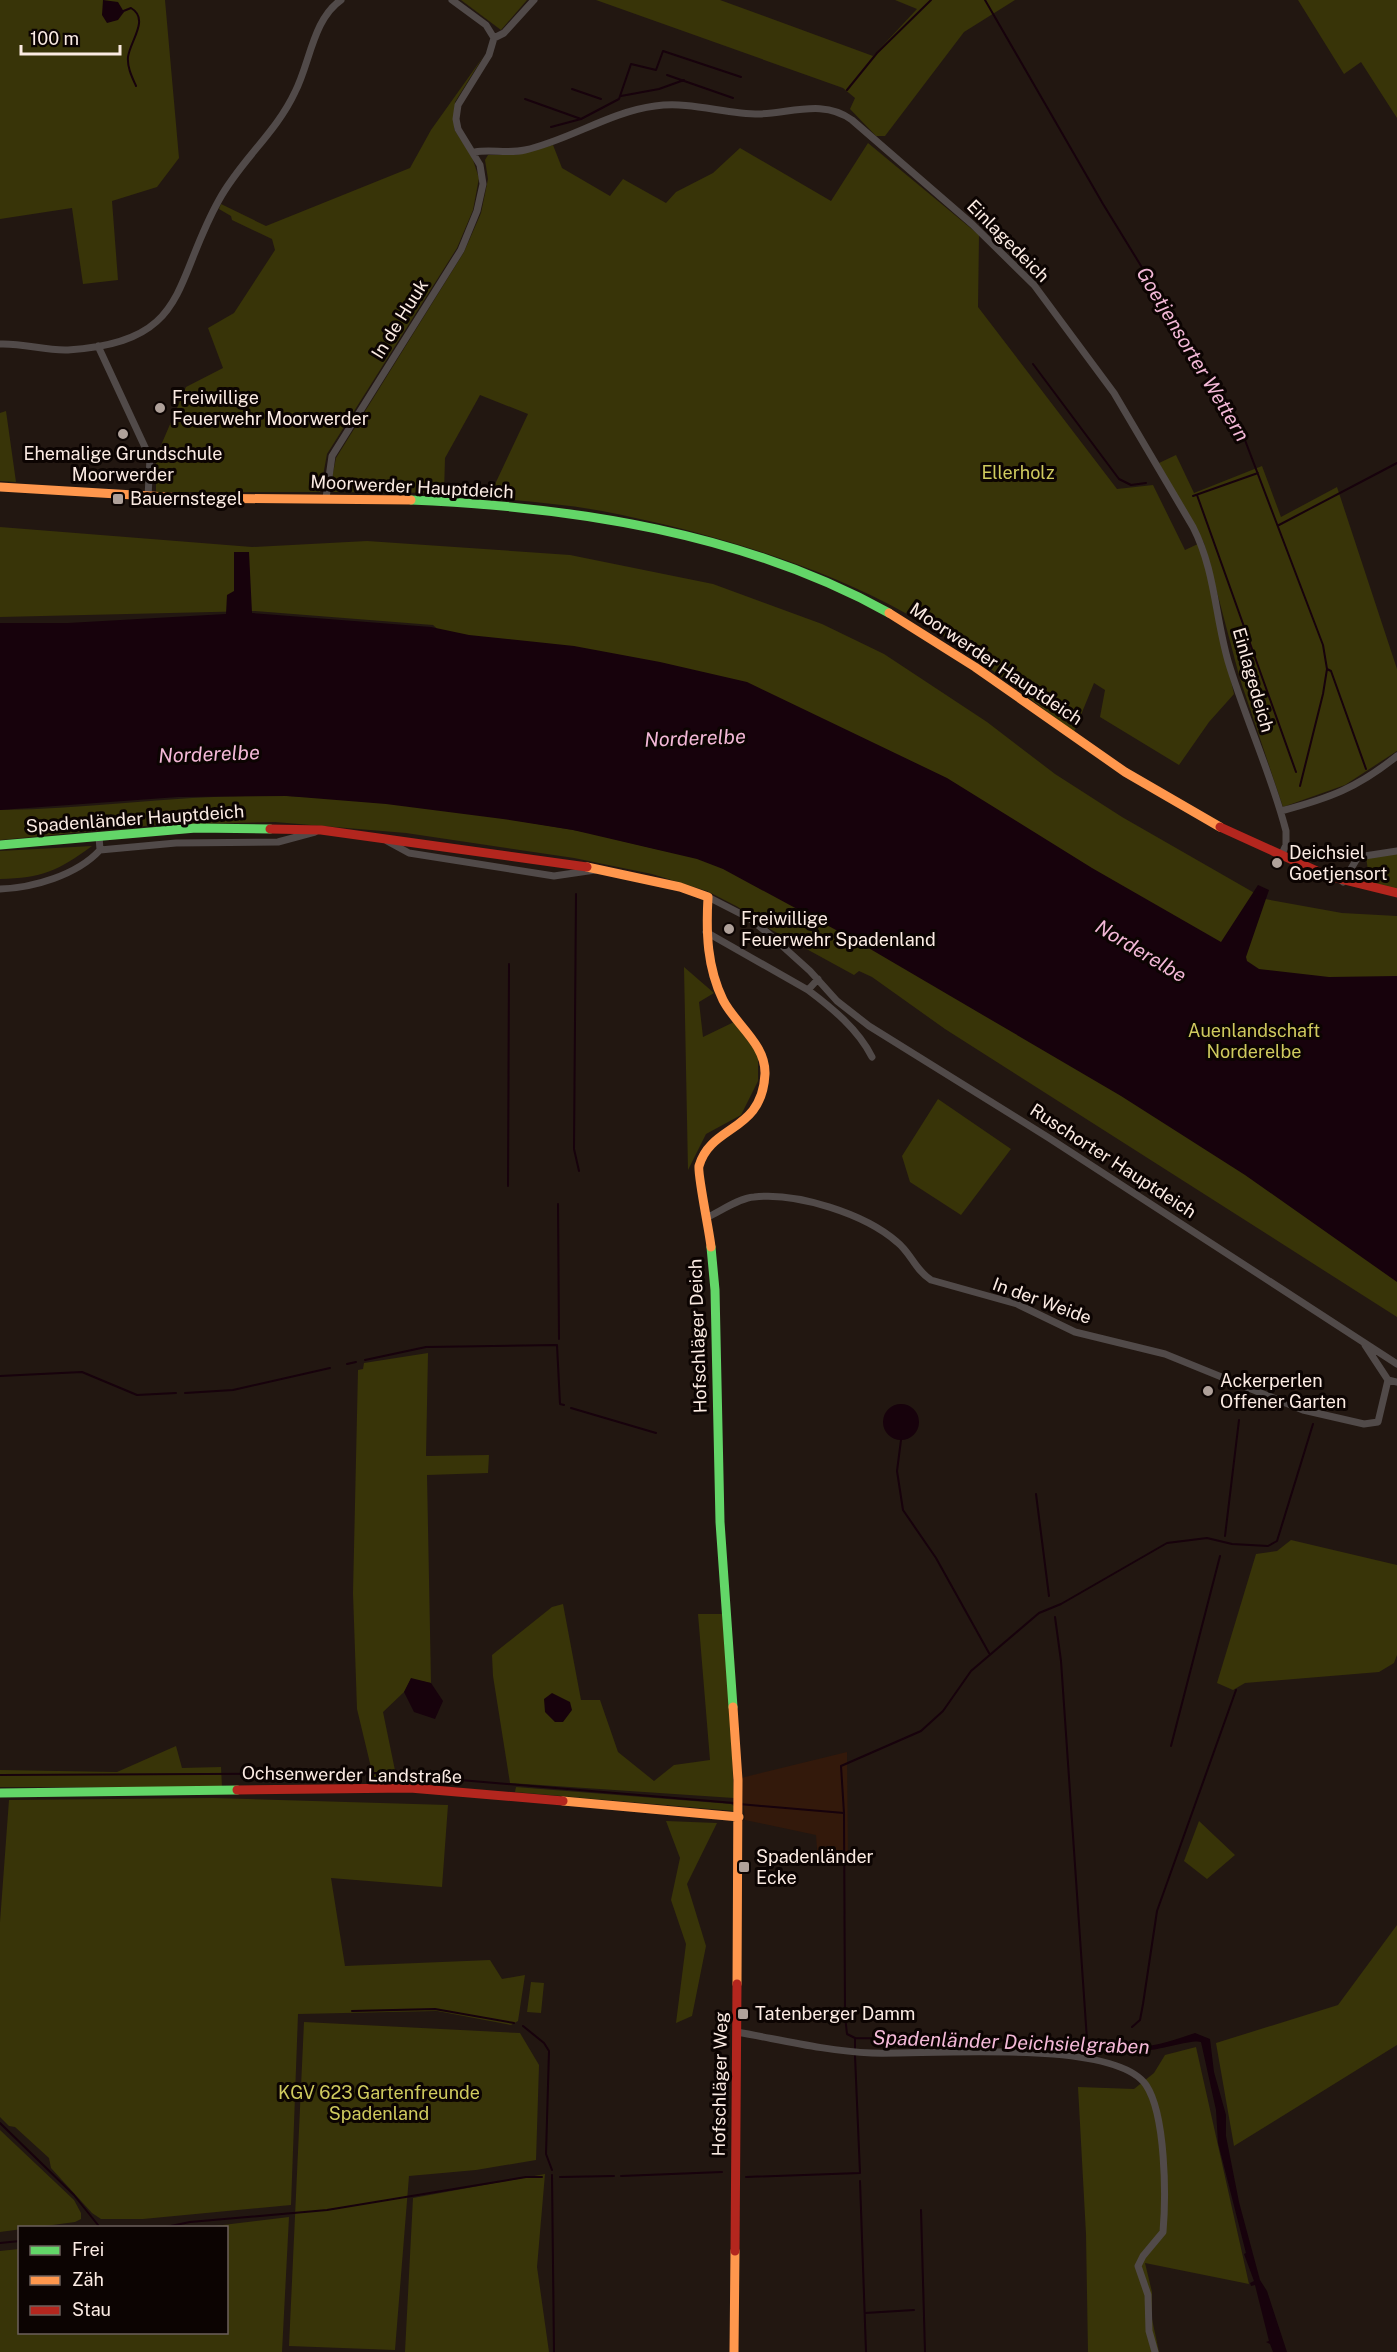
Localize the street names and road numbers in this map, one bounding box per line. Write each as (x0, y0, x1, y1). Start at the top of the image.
street label: Einlagedeich (963, 195, 1054, 286)
street label: In de Huuk (367, 275, 432, 362)
street label: Moorwerder Hauptdeich (310, 471, 514, 502)
street label: Moorwerder Hauptdeich (906, 598, 1087, 729)
street label: Einlagedeich (1229, 625, 1278, 735)
street label: Spadenländer Hauptdeich (25, 800, 245, 837)
street label: Ruschorter Hauptdeich (1026, 1099, 1200, 1222)
street label: Hofschläger Deich (684, 1258, 711, 1414)
street label: In der Weide (990, 1273, 1094, 1328)
street label: Ochsenwerder Landstraße (242, 1762, 462, 1787)
street label: Hofschläger Weg (708, 2011, 731, 2157)

